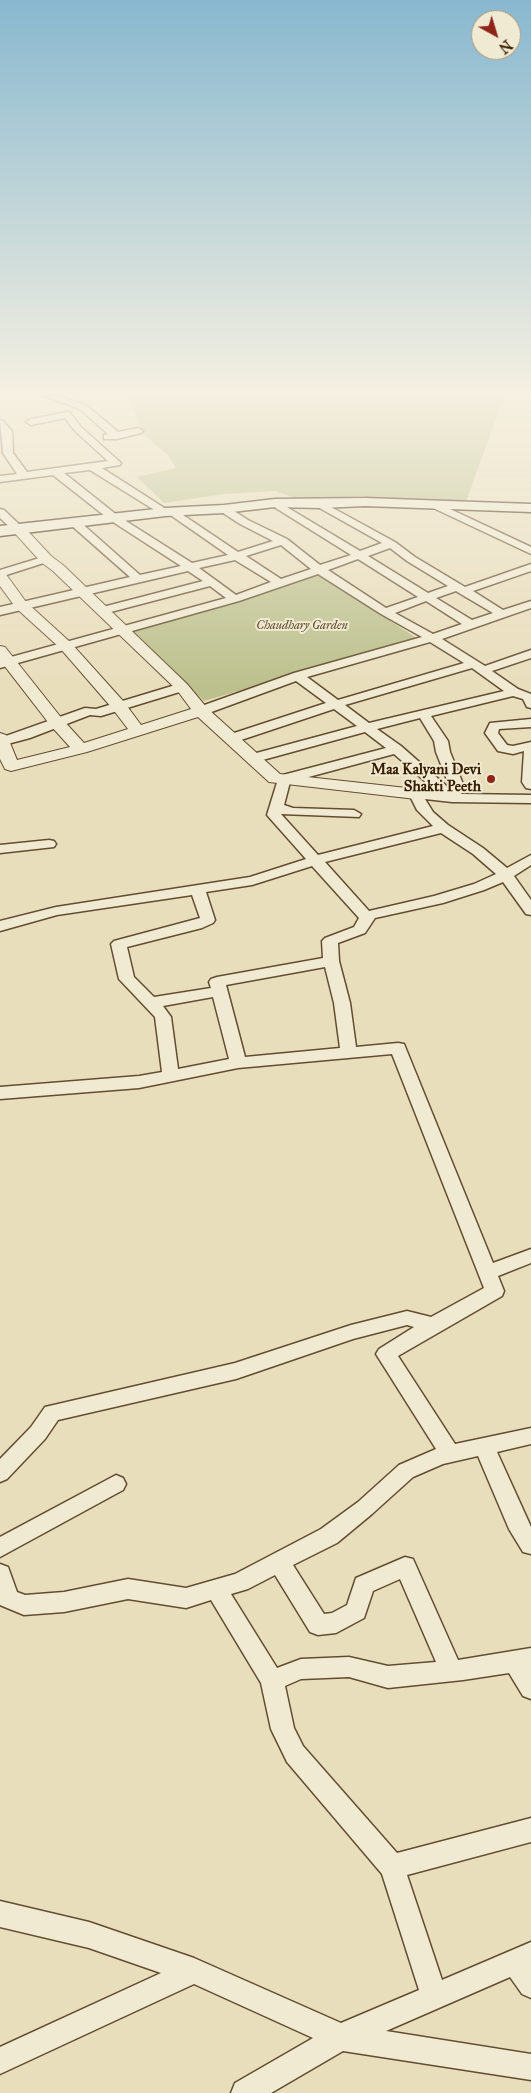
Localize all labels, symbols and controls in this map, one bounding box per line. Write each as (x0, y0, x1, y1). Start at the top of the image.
north arrow (471, 10, 521, 60)
text: N (495, 36, 515, 57)
park label: Chaudhary Garden (256, 619, 348, 633)
place label: Maa Kalyani Devi Shakti Peeth (371, 761, 481, 796)
marker: Maa Kalyani Devi Shakti Peeth (485, 773, 497, 785)

